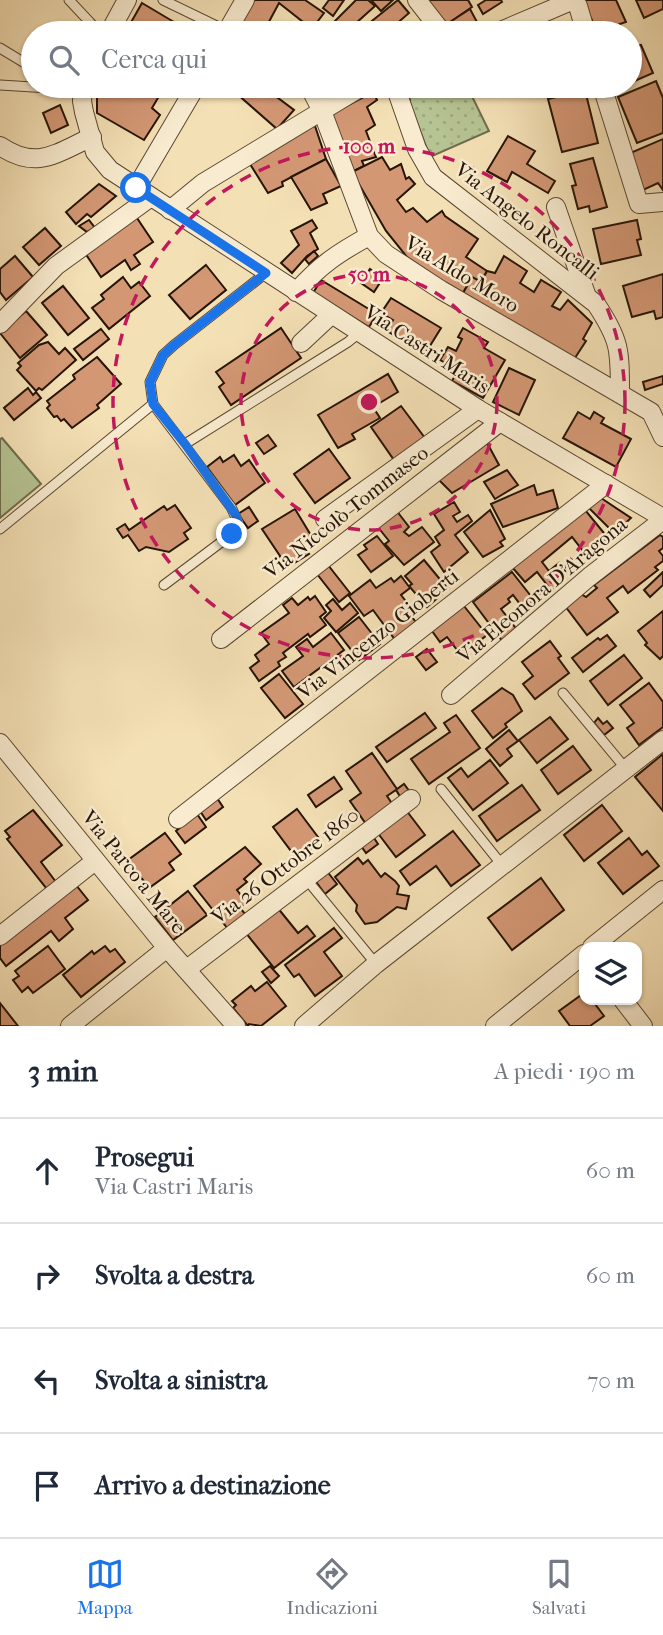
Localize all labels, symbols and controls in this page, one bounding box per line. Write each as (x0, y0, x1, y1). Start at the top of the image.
search box (21, 21, 642, 98)
icon: search (45, 41, 83, 79)
text: Cerca qui (101, 44, 207, 75)
text: 100 m (343, 134, 396, 158)
street label: Via Angelo Roncalli (449, 157, 604, 285)
route start (120, 172, 151, 203)
street label: Via Aldo Moro (400, 230, 523, 317)
text: 50 m (348, 262, 391, 286)
street label: Via Castri Maris (359, 299, 494, 399)
centre of rings (357, 390, 381, 414)
street label: Via Niccolò Tommaseo (258, 440, 433, 584)
street label: Via Eleonora D'Aragona (451, 512, 632, 669)
route end (216, 518, 247, 549)
street label: Via Vincenzo Gioberti (292, 564, 463, 705)
street label: Via 26 Ottobre 1860 (206, 803, 363, 930)
street label: Via Parco a Mare (76, 805, 191, 939)
map controls (579, 942, 642, 1005)
button: layers (579, 942, 642, 1005)
text: 3 min (28, 1054, 98, 1089)
text: A piedi · 190 m (494, 1058, 635, 1085)
text: Prosegui (95, 1142, 194, 1173)
icon: ahead (28, 1152, 66, 1190)
text: 60 m (586, 1157, 635, 1184)
text: Via Castri Maris (95, 1173, 253, 1200)
icon: right (28, 1257, 66, 1295)
text: Svolta a destra (95, 1260, 254, 1291)
text: 60 m (586, 1262, 635, 1289)
icon: left (28, 1362, 66, 1400)
text: Svolta a sinistra (95, 1365, 267, 1396)
text: 70 m (587, 1367, 635, 1394)
icon: arrive (28, 1467, 66, 1505)
text: Arrivo a destinazione (95, 1470, 331, 1501)
tab: Mappa (77, 1555, 133, 1619)
tab: Indicazioni (287, 1555, 378, 1619)
tab: Salvati (532, 1555, 586, 1619)

